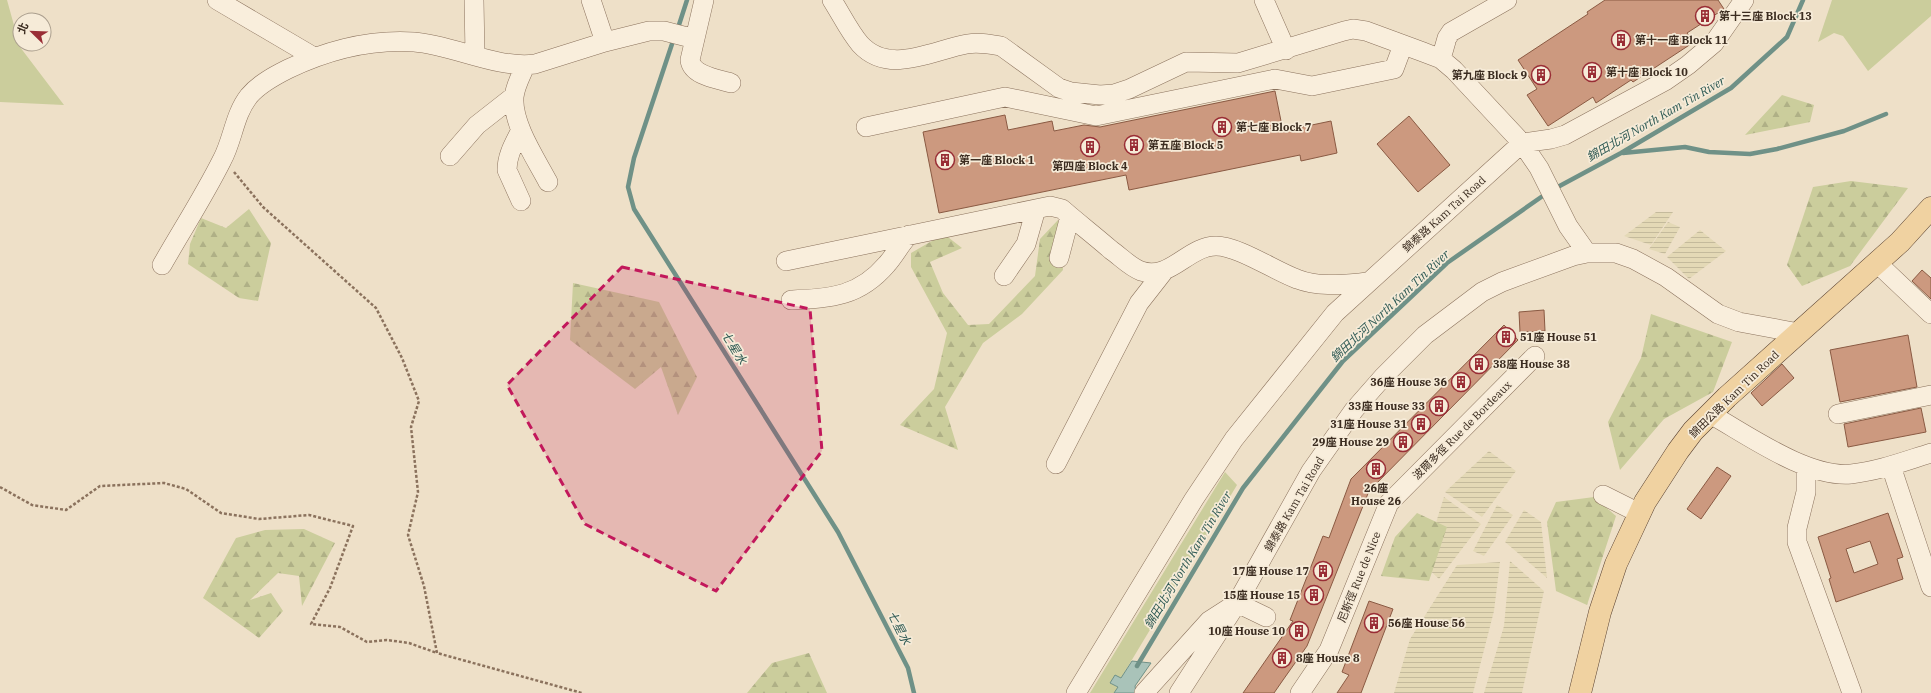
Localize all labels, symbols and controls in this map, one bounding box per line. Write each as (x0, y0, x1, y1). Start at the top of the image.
building icon: 第十三座 Block 13 (1694, 5, 1716, 27)
place label: 第十三座 Block 13 (1719, 9, 1812, 23)
north arrow (12, 12, 52, 52)
text: 北 (14, 20, 31, 36)
building icon: 第十一座 Block 11 (1610, 29, 1632, 51)
place label: 第十一座 Block 11 (1635, 33, 1728, 47)
building icon: 第十座 Block 10 (1581, 61, 1603, 83)
building icon: 第九座 Block 9 (1530, 64, 1552, 86)
place label: 第十座 Block 10 (1606, 65, 1688, 79)
place label: 第九座 Block 9 (1452, 68, 1527, 82)
water label: 錦田北河 North Kam Tin River (1584, 72, 1728, 164)
building icon: 第七座 Block 7 (1211, 116, 1233, 138)
place label: 第七座 Block 7 (1236, 120, 1311, 134)
building icon: 第五座 Block 5 (1123, 134, 1145, 156)
building icon: 第四座 Block 4 (1079, 136, 1101, 158)
place label: 第五座 Block 5 (1148, 138, 1223, 152)
building icon: 第一座 Block 1 (934, 149, 956, 171)
place label: 第一座 Block 1 (959, 153, 1035, 167)
place label: 第四座 Block 4 (1052, 159, 1128, 173)
street label: 錦泰路 Kam Tai Road (1399, 173, 1489, 255)
water label: 錦田北河 North Kam Tin River (1327, 246, 1453, 365)
building icon: 51座 House 51 (1495, 326, 1517, 348)
water label: 七星水 (719, 328, 751, 368)
place label: 51座 House 51 (1520, 330, 1597, 344)
street label: 錦田公路 Kam Tin Road (1686, 347, 1782, 441)
building icon: 38座 House 38 (1468, 353, 1490, 375)
place label: 38座 House 38 (1493, 357, 1570, 371)
building icon: 36座 House 36 (1450, 371, 1472, 393)
place label: 36座 House 36 (1370, 375, 1447, 389)
street label: 波爾多徑 Rue de Bordeaux (1410, 378, 1514, 482)
building icon: 33座 House 33 (1428, 395, 1450, 417)
place label: 33座 House 33 (1348, 399, 1425, 413)
building icon: 31座 House 31 (1410, 413, 1432, 435)
place label: 31座 House 31 (1330, 417, 1407, 431)
building icon: 29座 House 29 (1392, 431, 1414, 453)
place label: 29座 House 29 (1312, 435, 1389, 449)
street label: 錦泰路 Kam Tai Road (1261, 454, 1327, 554)
building icon: 26座 House 26 (1365, 458, 1387, 480)
place label: 26座 House 26 (1351, 481, 1401, 508)
water label: 錦田北河 North Kam Tin River (1141, 488, 1235, 631)
street label: 尼斯徑 Rue de Nice (1334, 529, 1384, 624)
building icon: 17座 House 17 (1312, 560, 1334, 582)
place label: 17座 House 17 (1232, 564, 1309, 578)
building icon: 15座 House 15 (1303, 584, 1325, 606)
place label: 15座 House 15 (1223, 588, 1300, 602)
water label: 七星水 (885, 608, 915, 648)
building icon: 56座 House 56 (1363, 612, 1385, 634)
place label: 56座 House 56 (1388, 616, 1465, 630)
building icon: 10座 House 10 (1288, 620, 1310, 642)
place label: 10座 House 10 (1208, 624, 1285, 638)
building icon: 8座 House 8 (1271, 647, 1293, 669)
place label: 8座 House 8 (1296, 651, 1360, 665)

